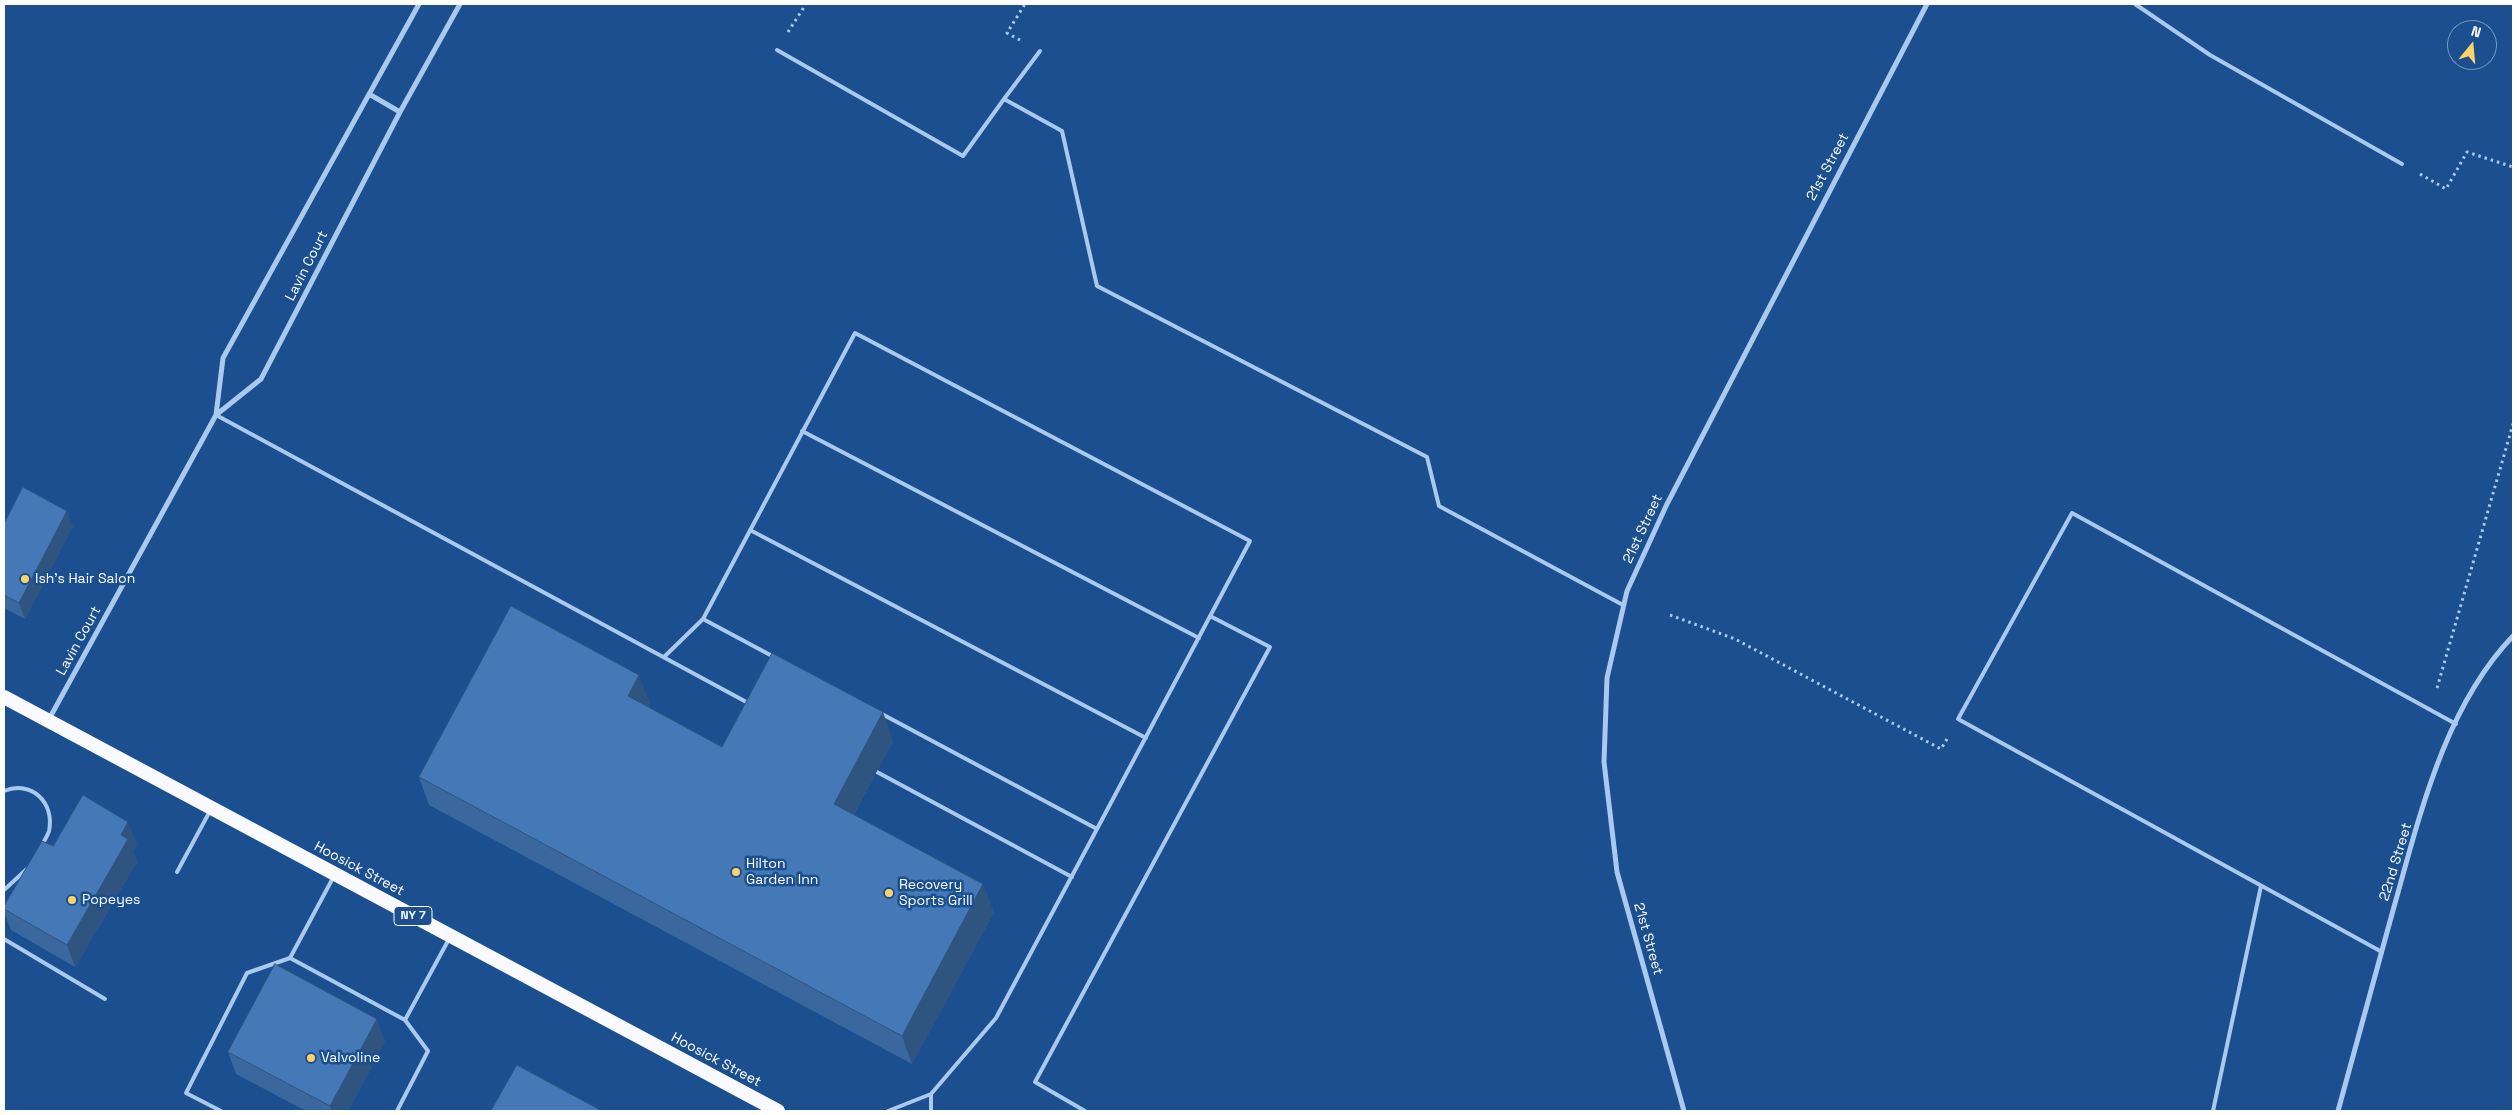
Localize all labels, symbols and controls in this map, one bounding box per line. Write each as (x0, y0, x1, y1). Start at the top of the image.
north arrow (2447, 20, 2497, 70)
text: N (2469, 22, 2483, 42)
street label: 21st Street (1803, 130, 1853, 204)
street label: Lavin Court (282, 228, 332, 304)
street label: 21st Street (1620, 492, 1666, 566)
place label: Ish's Hair Salon (35, 571, 135, 587)
marker: Ish's Hair Salon (19, 573, 31, 585)
street label: Lavin Court (53, 604, 105, 678)
street label: 22nd Street (2376, 821, 2416, 903)
street label: Hoosick Street (311, 838, 407, 900)
place label: Hilton Garden Inn (746, 856, 818, 889)
marker: Hilton Garden Inn (730, 866, 742, 878)
place label: Recovery Sports Grill (899, 877, 973, 910)
marker: Recovery Sports Grill (883, 887, 895, 899)
place label: Popeyes (82, 892, 140, 908)
marker: Popeyes (66, 894, 78, 906)
street label: 21st Street (1630, 901, 1666, 977)
road number: NY 7 (394, 906, 432, 926)
street label: Hoosick Street (668, 1029, 764, 1091)
place label: Valvoline (321, 1050, 380, 1066)
marker: Valvoline (305, 1052, 317, 1064)

